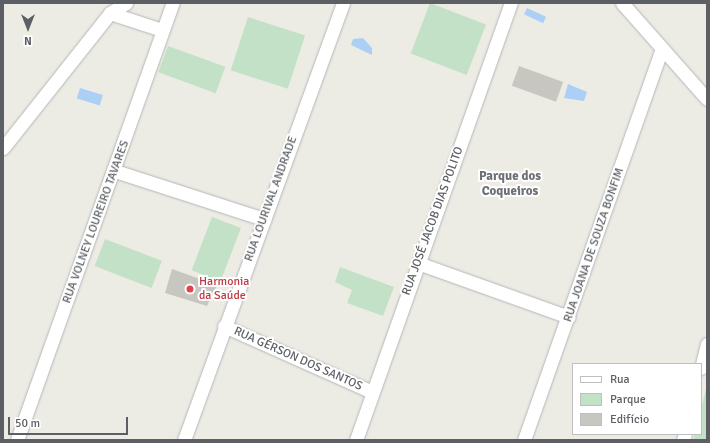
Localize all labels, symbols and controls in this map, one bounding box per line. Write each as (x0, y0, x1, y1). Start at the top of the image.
north arrow (8, 8, 48, 48)
text: N (24, 34, 32, 47)
street label: RUA LOURIVAL ANDRADE (242, 134, 300, 264)
street label: RUA VOLNEY LOUREIRO TAVARES (60, 139, 132, 305)
street label: RUA JOSÉ JACOB DIAS POLITO (399, 145, 467, 297)
street label: RUA JOANA DE SOUZA BONFIM (561, 166, 627, 324)
district label: Parque dos Coqueiros (479, 169, 541, 200)
place label: Harmonia da Saúde (199, 275, 249, 303)
marker: Harmonia da Saúde (184, 283, 196, 295)
street label: RUA GÉRSON DOS SANTOS (232, 324, 364, 394)
legend (572, 363, 702, 435)
text: Rua (610, 372, 630, 387)
text: Parque (610, 392, 646, 407)
scale bar (10, 409, 130, 435)
text: Edifício (610, 412, 649, 427)
text: 50 m (15, 416, 40, 431)

